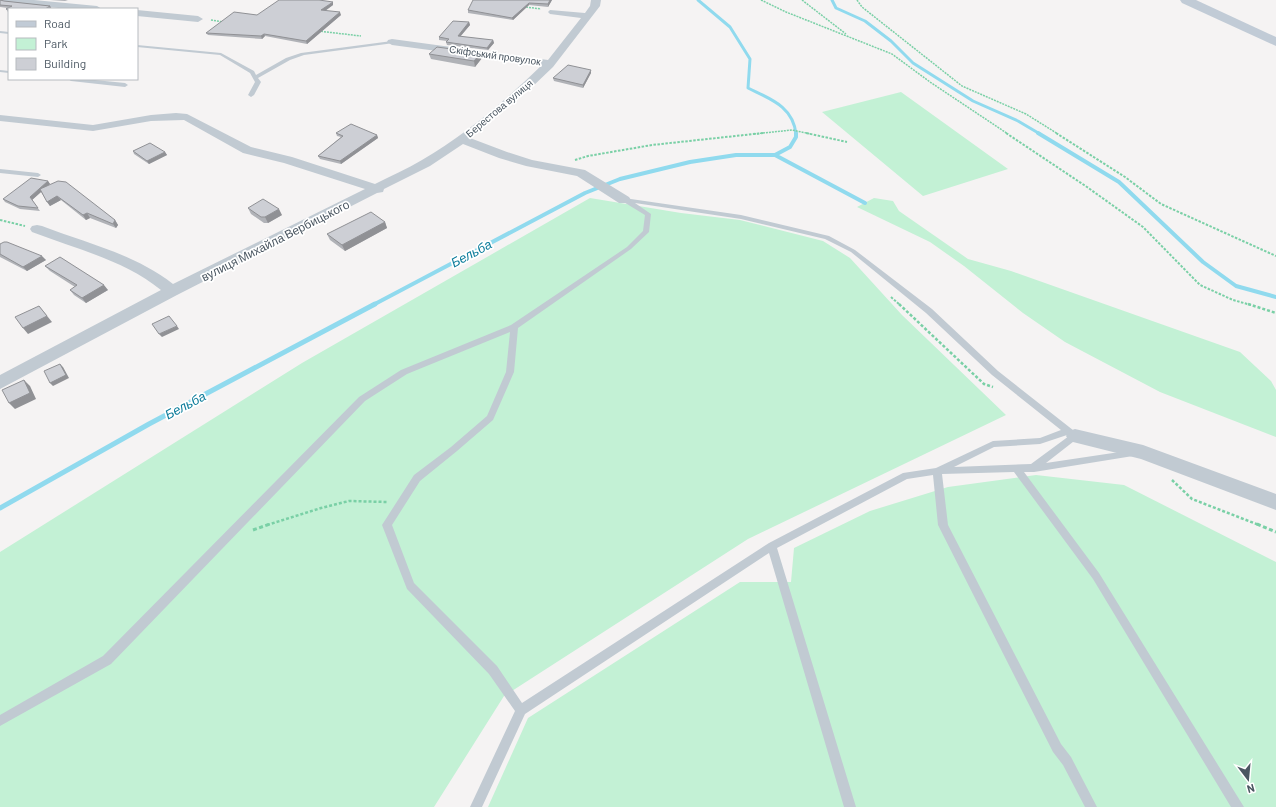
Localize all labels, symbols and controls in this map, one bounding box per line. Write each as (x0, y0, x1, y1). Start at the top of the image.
legend (8, 8, 138, 80)
text: Road (44, 16, 71, 30)
text: Park (44, 36, 68, 50)
street label: Скіфський провулок (449, 43, 542, 67)
text: Building (44, 56, 86, 70)
street label: Берестова вулиця (463, 77, 535, 139)
street label: вулиця Михайла Вербицького (199, 196, 352, 284)
water label: Бельба (448, 236, 494, 270)
water label: Бельба (162, 388, 208, 422)
north arrow (1228, 759, 1268, 799)
text: N (1246, 782, 1256, 796)

